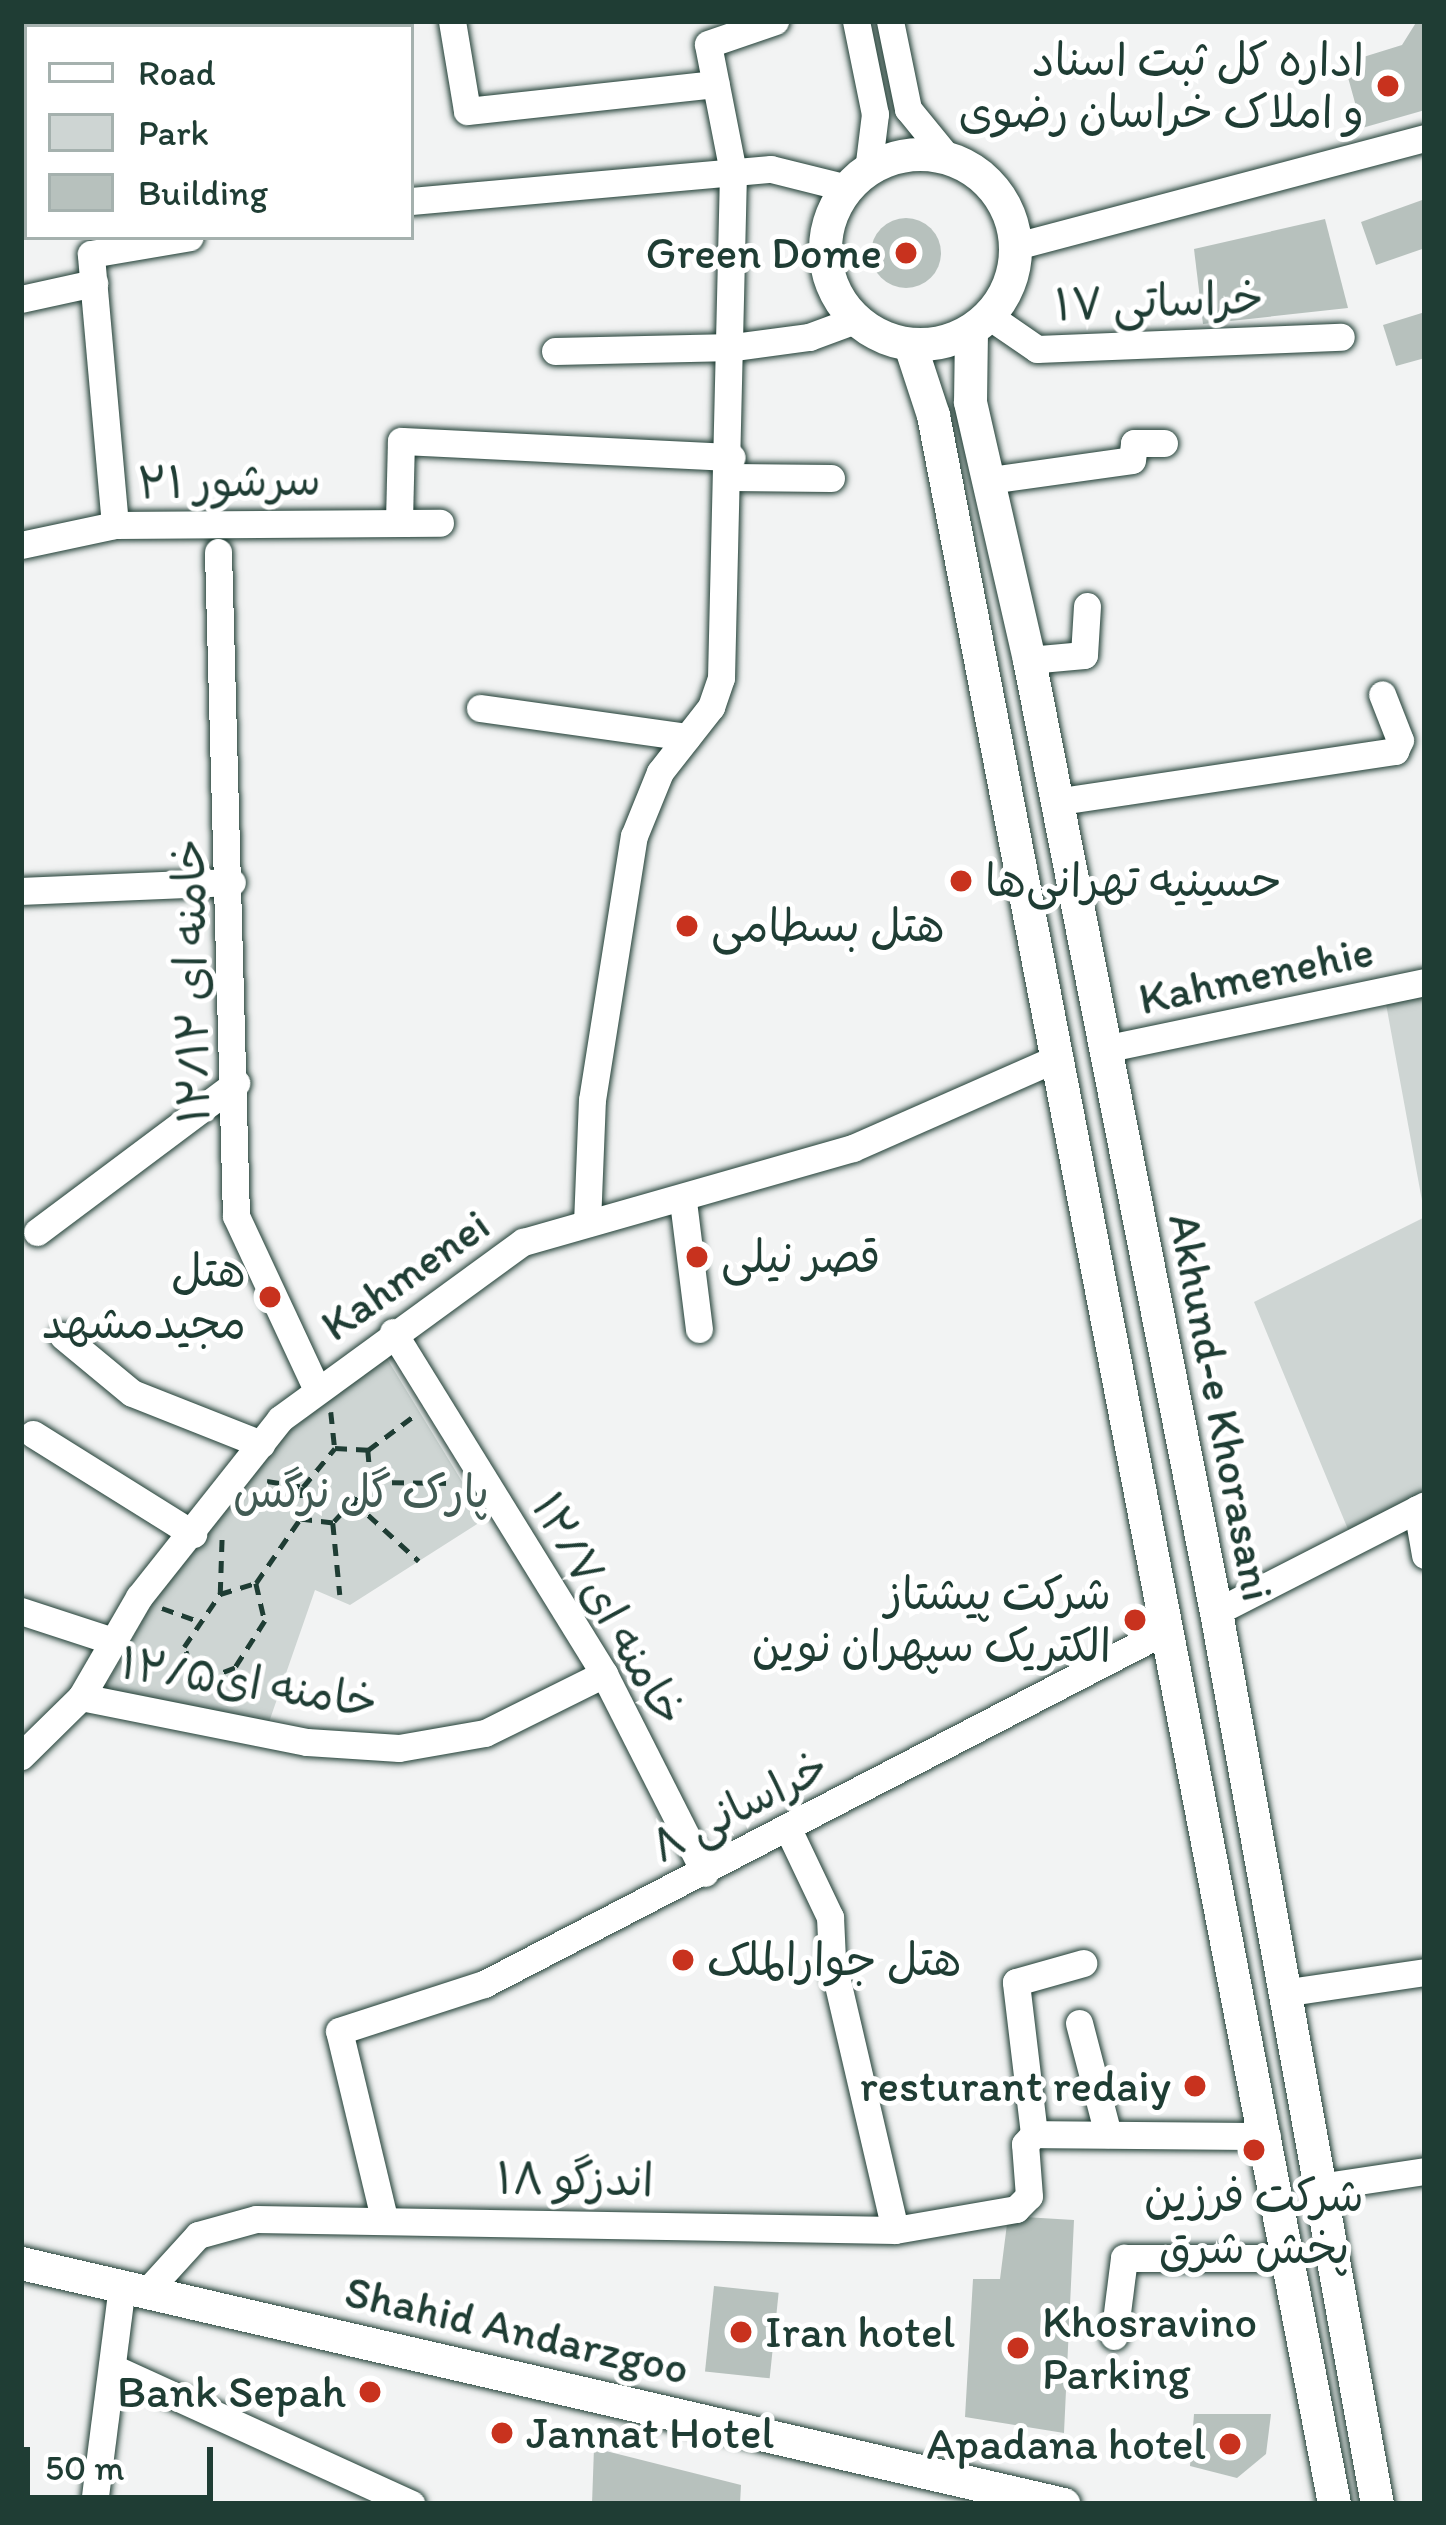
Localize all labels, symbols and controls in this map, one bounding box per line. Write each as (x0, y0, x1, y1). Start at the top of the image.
legend (24, 24, 414, 240)
place label: اداره کل ثبت اسناد و املاک خراسان رضوی (959, 33, 1364, 139)
text: Road (138, 51, 216, 94)
marker: اداره کل ثبت اسناد و املاک خراسان رضوی (1375, 73, 1401, 99)
text: Park (138, 111, 209, 154)
text: Building (138, 171, 268, 214)
place label: Green Dome (644, 226, 882, 280)
marker: Green Dome (893, 240, 919, 266)
street label: خراساتی ۱۷ (1054, 270, 1264, 332)
street label: سرشور ۲۱ (137, 452, 321, 510)
street label: خامنه ای ۱۲/۱۲ (162, 838, 220, 1124)
place label: حسینیه تهرانی‌ها (985, 854, 1282, 908)
marker: حسینیه تهرانی‌ها (948, 868, 974, 894)
place label: هتل بسطامی (711, 899, 945, 953)
marker: هتل بسطامی (674, 913, 700, 939)
street label: Kahmenehie (1134, 924, 1378, 1026)
street label: Kahmenei (311, 1198, 499, 1352)
street label: Akhund-e Khorasani (1157, 1208, 1285, 1606)
place label: قصر نیلی (721, 1230, 880, 1284)
place label: هتل مجيدمشهد (42, 1244, 246, 1350)
marker: قصر نیلی (684, 1244, 710, 1270)
marker: هتل مجيدمشهد (257, 1284, 283, 1310)
park label: پارک گل نرگس (233, 1465, 489, 1519)
street label: خامنه ای۱۲/۷ (521, 1483, 697, 1735)
place label: شرکت پیشتاز الکتریک سپهران نوین (752, 1567, 1111, 1673)
marker: شرکت پیشتاز الکتریک سپهران نوین (1122, 1607, 1148, 1633)
street label: خامنه ای۱۲/۵ (117, 1635, 381, 1729)
street label: خراسانی ۸ (641, 1738, 837, 1874)
place label: هتل جوارالملک (707, 1933, 962, 1987)
marker: هتل جوارالملک (670, 1947, 696, 1973)
place label: resturant redaiy (860, 2059, 1171, 2113)
marker: resturant redaiy (1182, 2073, 1208, 2099)
marker: شركت فرزين پخش شرق (1241, 2137, 1267, 2163)
street label: اندزگو ۱۸ (496, 2151, 654, 2207)
place label: شركت فرزين پخش شرق (1144, 2169, 1364, 2275)
street label: Shahid Andarzgoo (340, 2264, 694, 2396)
place label: Khosravino Parking (1042, 2295, 1257, 2401)
place label: Iran hotel (765, 2305, 955, 2359)
marker: Iran hotel (728, 2319, 754, 2345)
marker: Khosravino Parking (1005, 2335, 1031, 2361)
place label: Bank Sepah (119, 2365, 346, 2419)
marker: Bank Sepah (357, 2379, 383, 2405)
place label: Jannat Hotel (526, 2406, 774, 2460)
place label: Apadana hotel (927, 2417, 1206, 2471)
marker: Jannat Hotel (489, 2420, 515, 2446)
scale bar (30, 2423, 219, 2497)
marker: Apadana hotel (1217, 2431, 1243, 2457)
text: 50 m (45, 2446, 124, 2489)

